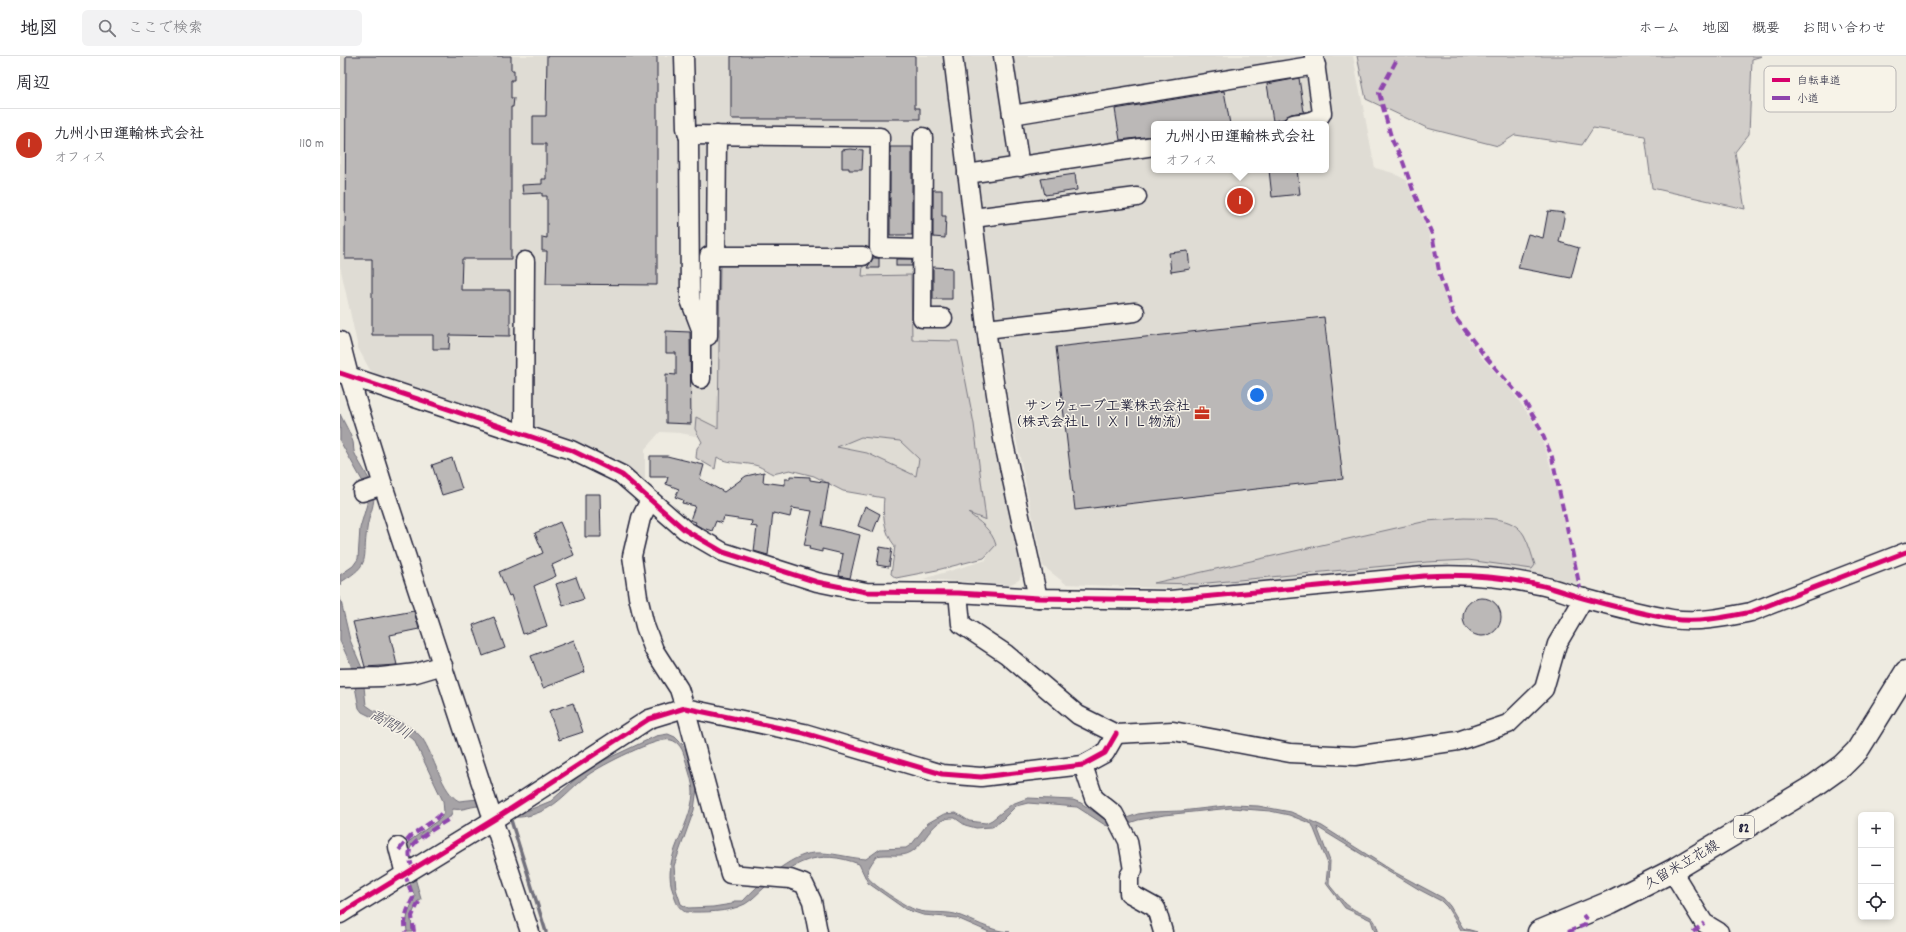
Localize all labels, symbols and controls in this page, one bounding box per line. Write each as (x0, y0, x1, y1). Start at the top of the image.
search box (82, 10, 362, 46)
text: 地図 (20, 17, 58, 44)
icon: search (96, 17, 118, 39)
text: ここで検索 (128, 18, 203, 40)
text: ホーム (1639, 19, 1680, 39)
text: 地図 (1702, 19, 1730, 39)
text: 概要 (1752, 19, 1780, 39)
text: お問い合わせ (1802, 19, 1886, 39)
legend (1764, 66, 1896, 112)
text: 周辺 (16, 73, 50, 97)
text: 自転車道 (1797, 74, 1841, 90)
text: 小道 (1797, 92, 1819, 108)
popup (1151, 121, 1329, 173)
text: 九州小田運輸株式会社 (54, 124, 204, 146)
text: 九州小田運輸株式会社 (1165, 127, 1315, 149)
text: 1 (28, 135, 30, 154)
text: 110 m (299, 135, 324, 154)
text: オフィス (54, 149, 106, 168)
text: オフィス (1165, 152, 1217, 171)
pin: 1 (1227, 186, 1253, 216)
your location (1247, 385, 1267, 405)
place label: サンウェーブ工業株式会社 （株式会社ＬＩＸＩＬ物流） (1008, 397, 1190, 433)
office icon: サンウェーブ工業株式会社 （株式会社ＬＩＸＩＬ物流） (1193, 404, 1211, 422)
water label: 高間川 (365, 705, 415, 747)
map controls (1858, 812, 1894, 920)
button: + (1858, 812, 1894, 848)
road number: 82 (1734, 816, 1754, 838)
street label: 久留米立花線 (1641, 836, 1723, 895)
button: − (1858, 848, 1894, 884)
button: locate (1858, 884, 1894, 920)

